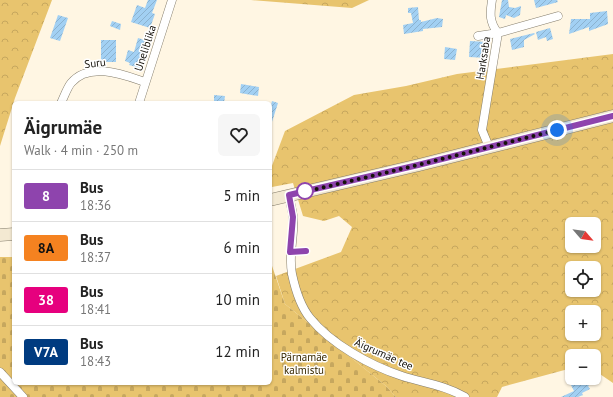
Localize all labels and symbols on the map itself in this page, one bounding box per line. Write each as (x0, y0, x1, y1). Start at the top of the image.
street label: Uneliblika (131, 23, 159, 73)
street label: Harksaba (473, 35, 493, 81)
street label: Suru (84, 55, 107, 71)
your location (547, 120, 567, 140)
unlabelled marker (296, 182, 314, 200)
north arrow (565, 217, 601, 253)
street label: Äigrumäe tee (353, 335, 416, 373)
park label: Pärnamäe kalmistu (281, 350, 328, 377)

